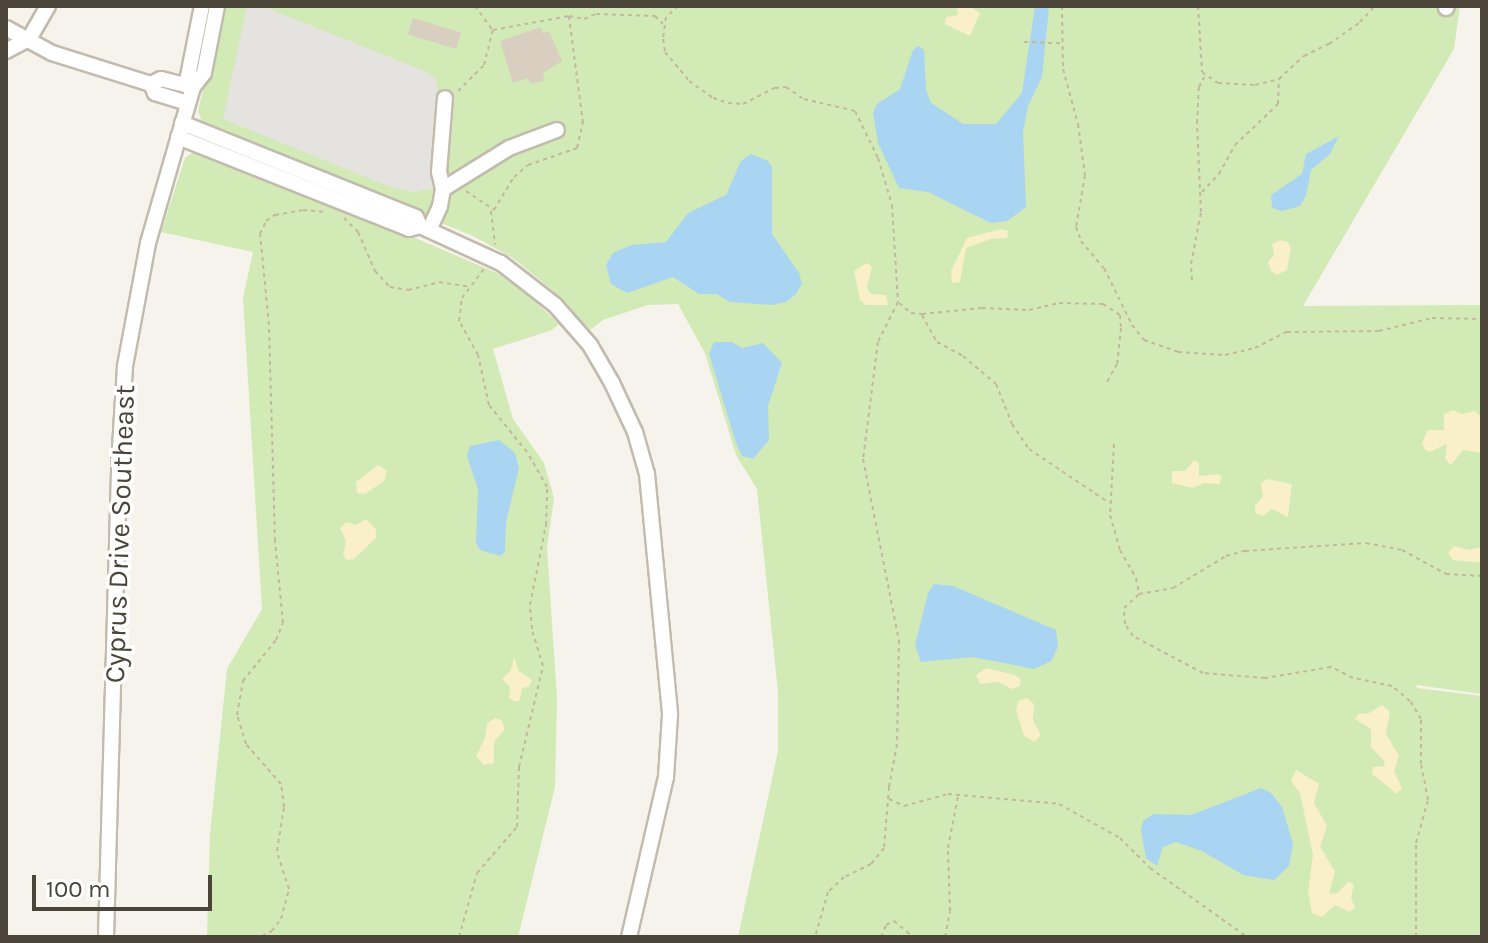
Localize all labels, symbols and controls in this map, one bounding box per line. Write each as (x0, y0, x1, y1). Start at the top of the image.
street label: Cyprus Drive Southeast (98, 384, 142, 684)
scale bar (36, 859, 216, 909)
text: 100 m (46, 875, 111, 903)

